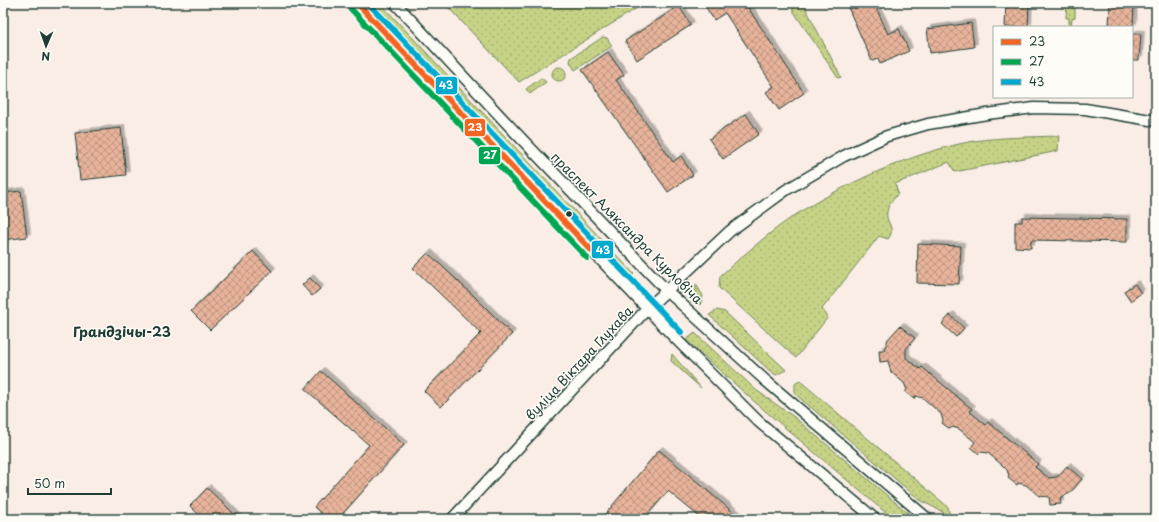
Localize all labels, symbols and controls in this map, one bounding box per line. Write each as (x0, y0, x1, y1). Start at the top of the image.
north arrow (26, 26, 66, 66)
legend (993, 26, 1133, 98)
text: 23 (1029, 32, 1045, 50)
text: N (41, 48, 50, 65)
text: 27 (1029, 52, 1044, 70)
text: 43 (1029, 72, 1045, 90)
line badge: 43 (435, 76, 458, 95)
text: 43 (439, 76, 453, 93)
line badge: 23 (464, 118, 486, 137)
text: 23 (468, 118, 482, 135)
line badge: 27 (478, 146, 501, 165)
text: 27 (483, 146, 498, 163)
street label: праспект Аляксандра Курловіча (547, 147, 708, 308)
unlabelled marker (564, 209, 574, 219)
line badge: 43 (591, 240, 614, 259)
text: 43 (596, 241, 610, 258)
street label: вуліца Віктара Глухава (520, 301, 637, 424)
district label: Грандзічы-23 (73, 321, 171, 342)
scale bar (28, 470, 111, 496)
text: 50 m (34, 474, 65, 492)

